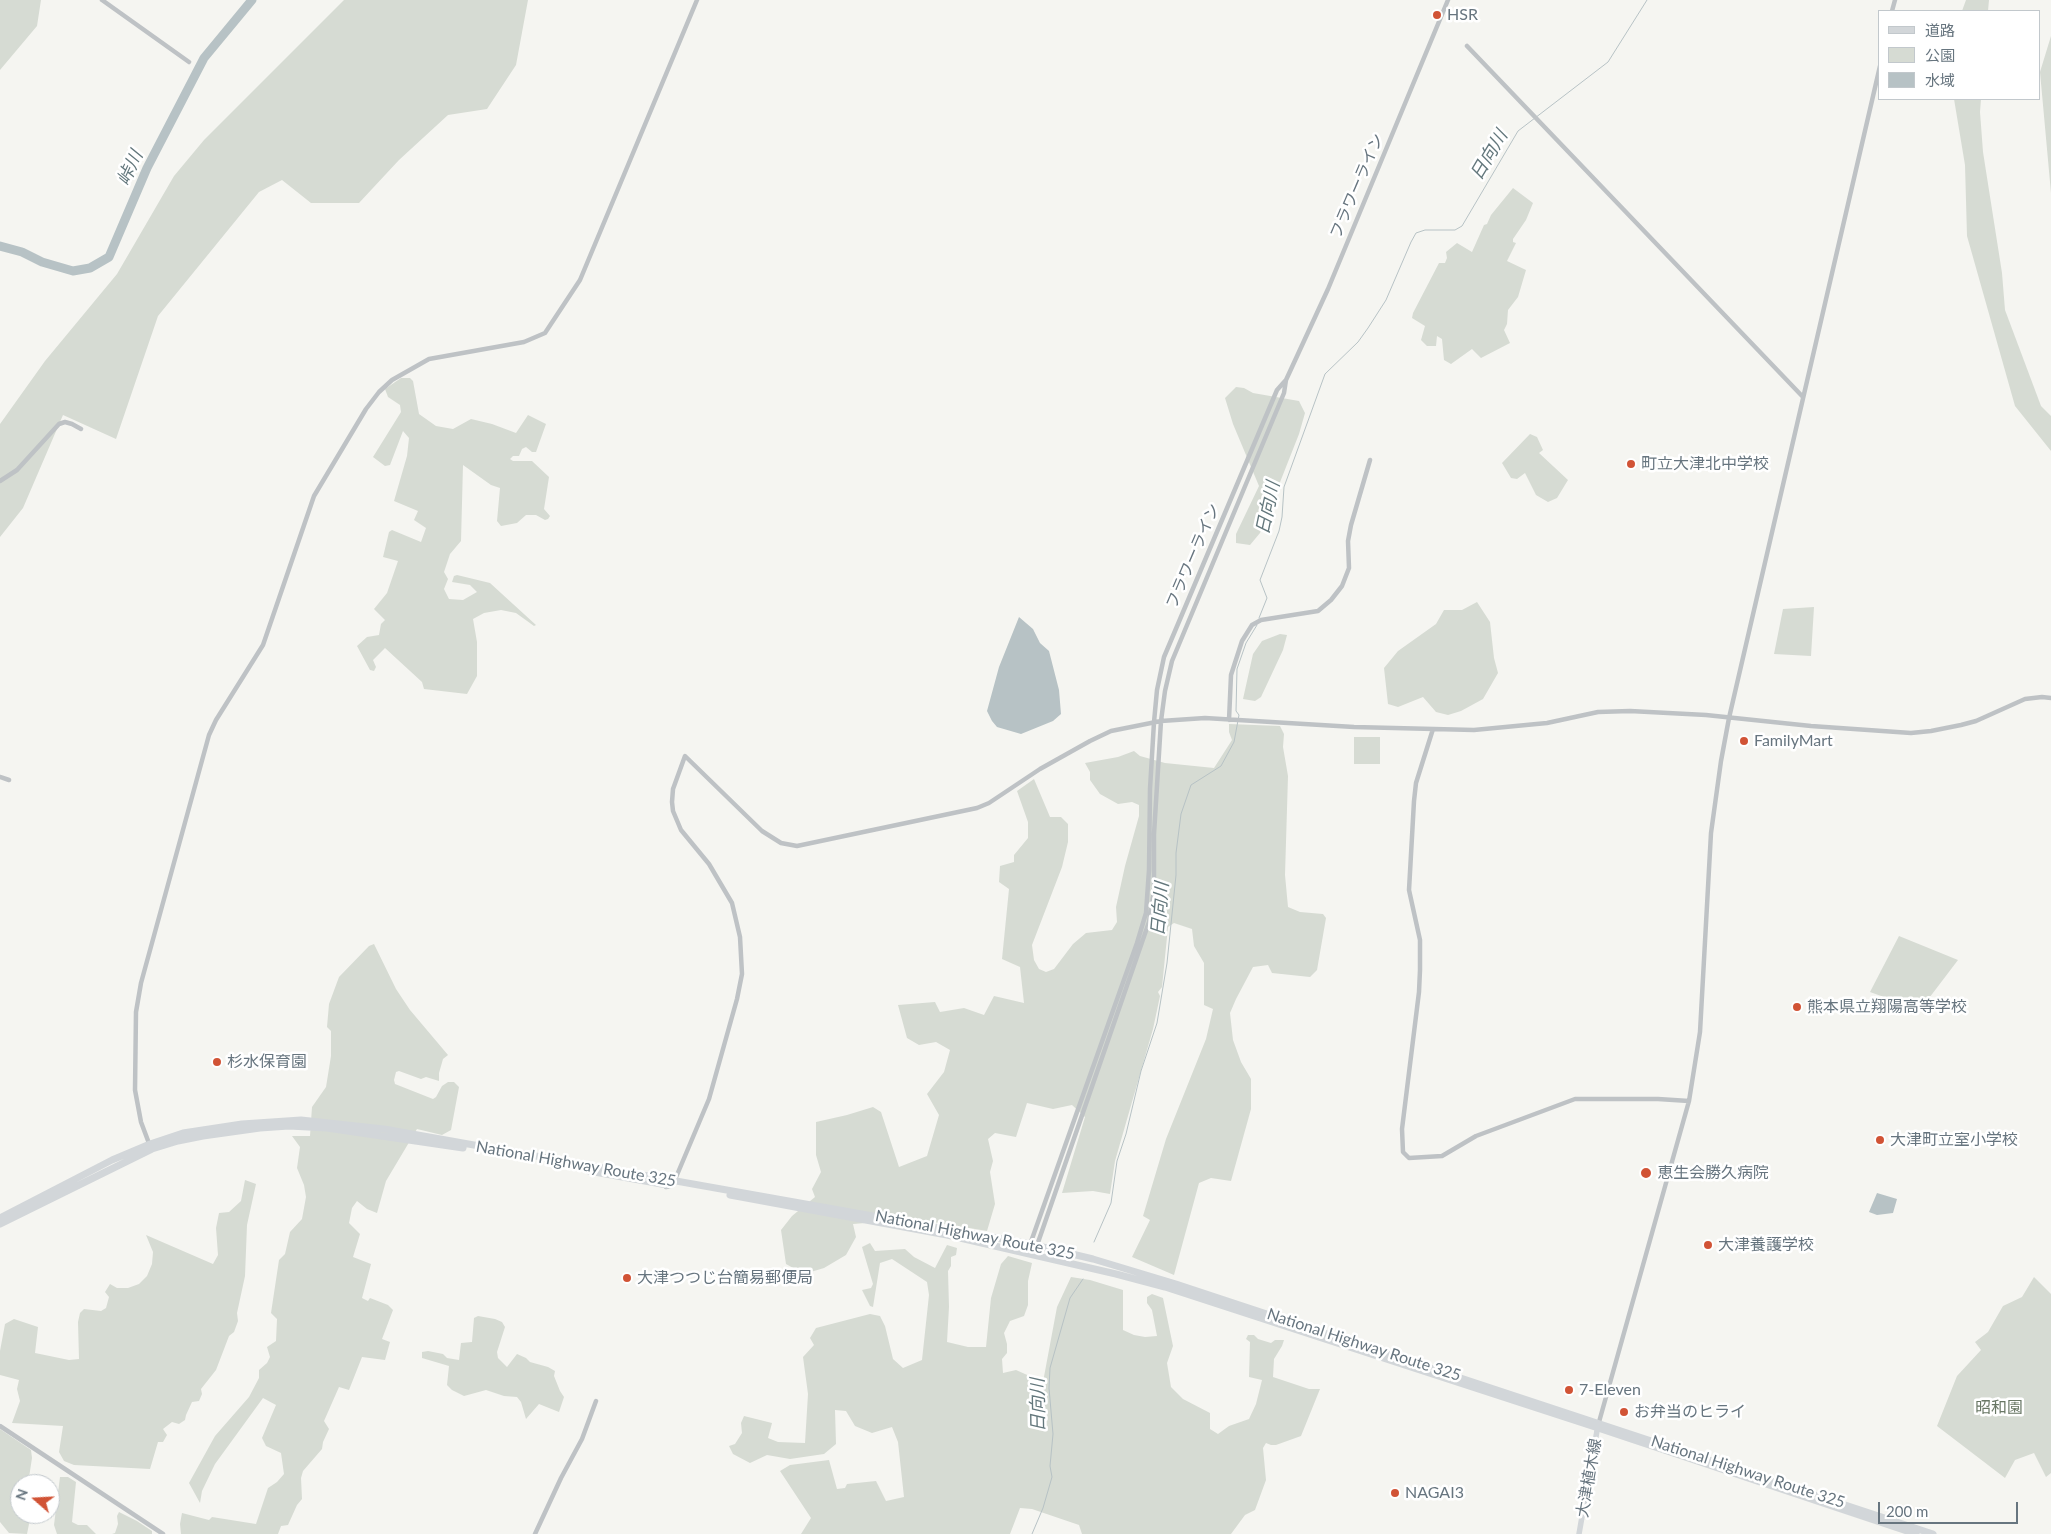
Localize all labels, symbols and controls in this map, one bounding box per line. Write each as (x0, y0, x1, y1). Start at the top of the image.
place label: HSR (1447, 5, 1478, 25)
marker: HSR (1431, 9, 1443, 21)
legend (1878, 10, 2041, 100)
text: 道路 (1925, 21, 1955, 39)
text: 公園 (1925, 46, 1955, 64)
text: 水域 (1925, 71, 1955, 89)
water label: 日向川 (1466, 126, 1512, 184)
street label: フラワーライン (1326, 131, 1388, 241)
water label: 峠川 (113, 147, 147, 189)
place label: 町立大津北中学校 (1641, 454, 1769, 474)
marker: 町立大津北中学校 (1625, 458, 1637, 470)
water label: 日向川 (1252, 479, 1284, 537)
street label: フラワーライン (1162, 501, 1224, 611)
place label: FamilyMart (1754, 731, 1833, 751)
marker: FamilyMart (1738, 735, 1750, 747)
water label: 日向川 (1147, 881, 1173, 937)
place label: 熊本県立翔陽高等学校 (1807, 997, 1967, 1017)
marker: 熊本県立翔陽高等学校 (1791, 1001, 1803, 1013)
place label: 杉水保育園 (227, 1052, 307, 1072)
marker: 杉水保育園 (211, 1056, 223, 1068)
place label: 大津町立室小学校 (1890, 1130, 2018, 1150)
marker: 大津町立室小学校 (1874, 1134, 1886, 1146)
street label: National Highway Route 325 (474, 1137, 678, 1191)
place label: 恵生会勝久病院 (1657, 1163, 1769, 1183)
marker: 恵生会勝久病院 (1639, 1166, 1653, 1180)
street label: National Highway Route 325 (874, 1206, 1076, 1264)
place label: 大津養護学校 (1718, 1235, 1814, 1255)
marker: 大津養護学校 (1702, 1239, 1714, 1251)
place label: 大津つつじ台簡易郵便局 (637, 1268, 813, 1288)
marker: 大津つつじ台簡易郵便局 (621, 1272, 633, 1284)
street label: National Highway Route 325 (1265, 1305, 1463, 1385)
water label: 日向川 (1027, 1378, 1049, 1432)
place label: 7-Eleven (1579, 1380, 1641, 1400)
marker: 7-Eleven (1563, 1384, 1575, 1396)
park label: 昭和園 (1975, 1398, 2023, 1418)
place label: お弁当のヒライ (1634, 1402, 1746, 1422)
marker: お弁当のヒライ (1618, 1406, 1630, 1418)
street label: National Highway Route 325 (1649, 1432, 1847, 1512)
street label: 大津植木線 (1573, 1437, 1605, 1519)
north arrow (10, 1474, 60, 1524)
place label: NAGAI3 (1405, 1483, 1464, 1503)
text: N (11, 1486, 31, 1502)
marker: NAGAI3 (1389, 1487, 1401, 1499)
scale bar (1881, 1492, 2021, 1524)
text: 200 m (1886, 1502, 1928, 1520)

